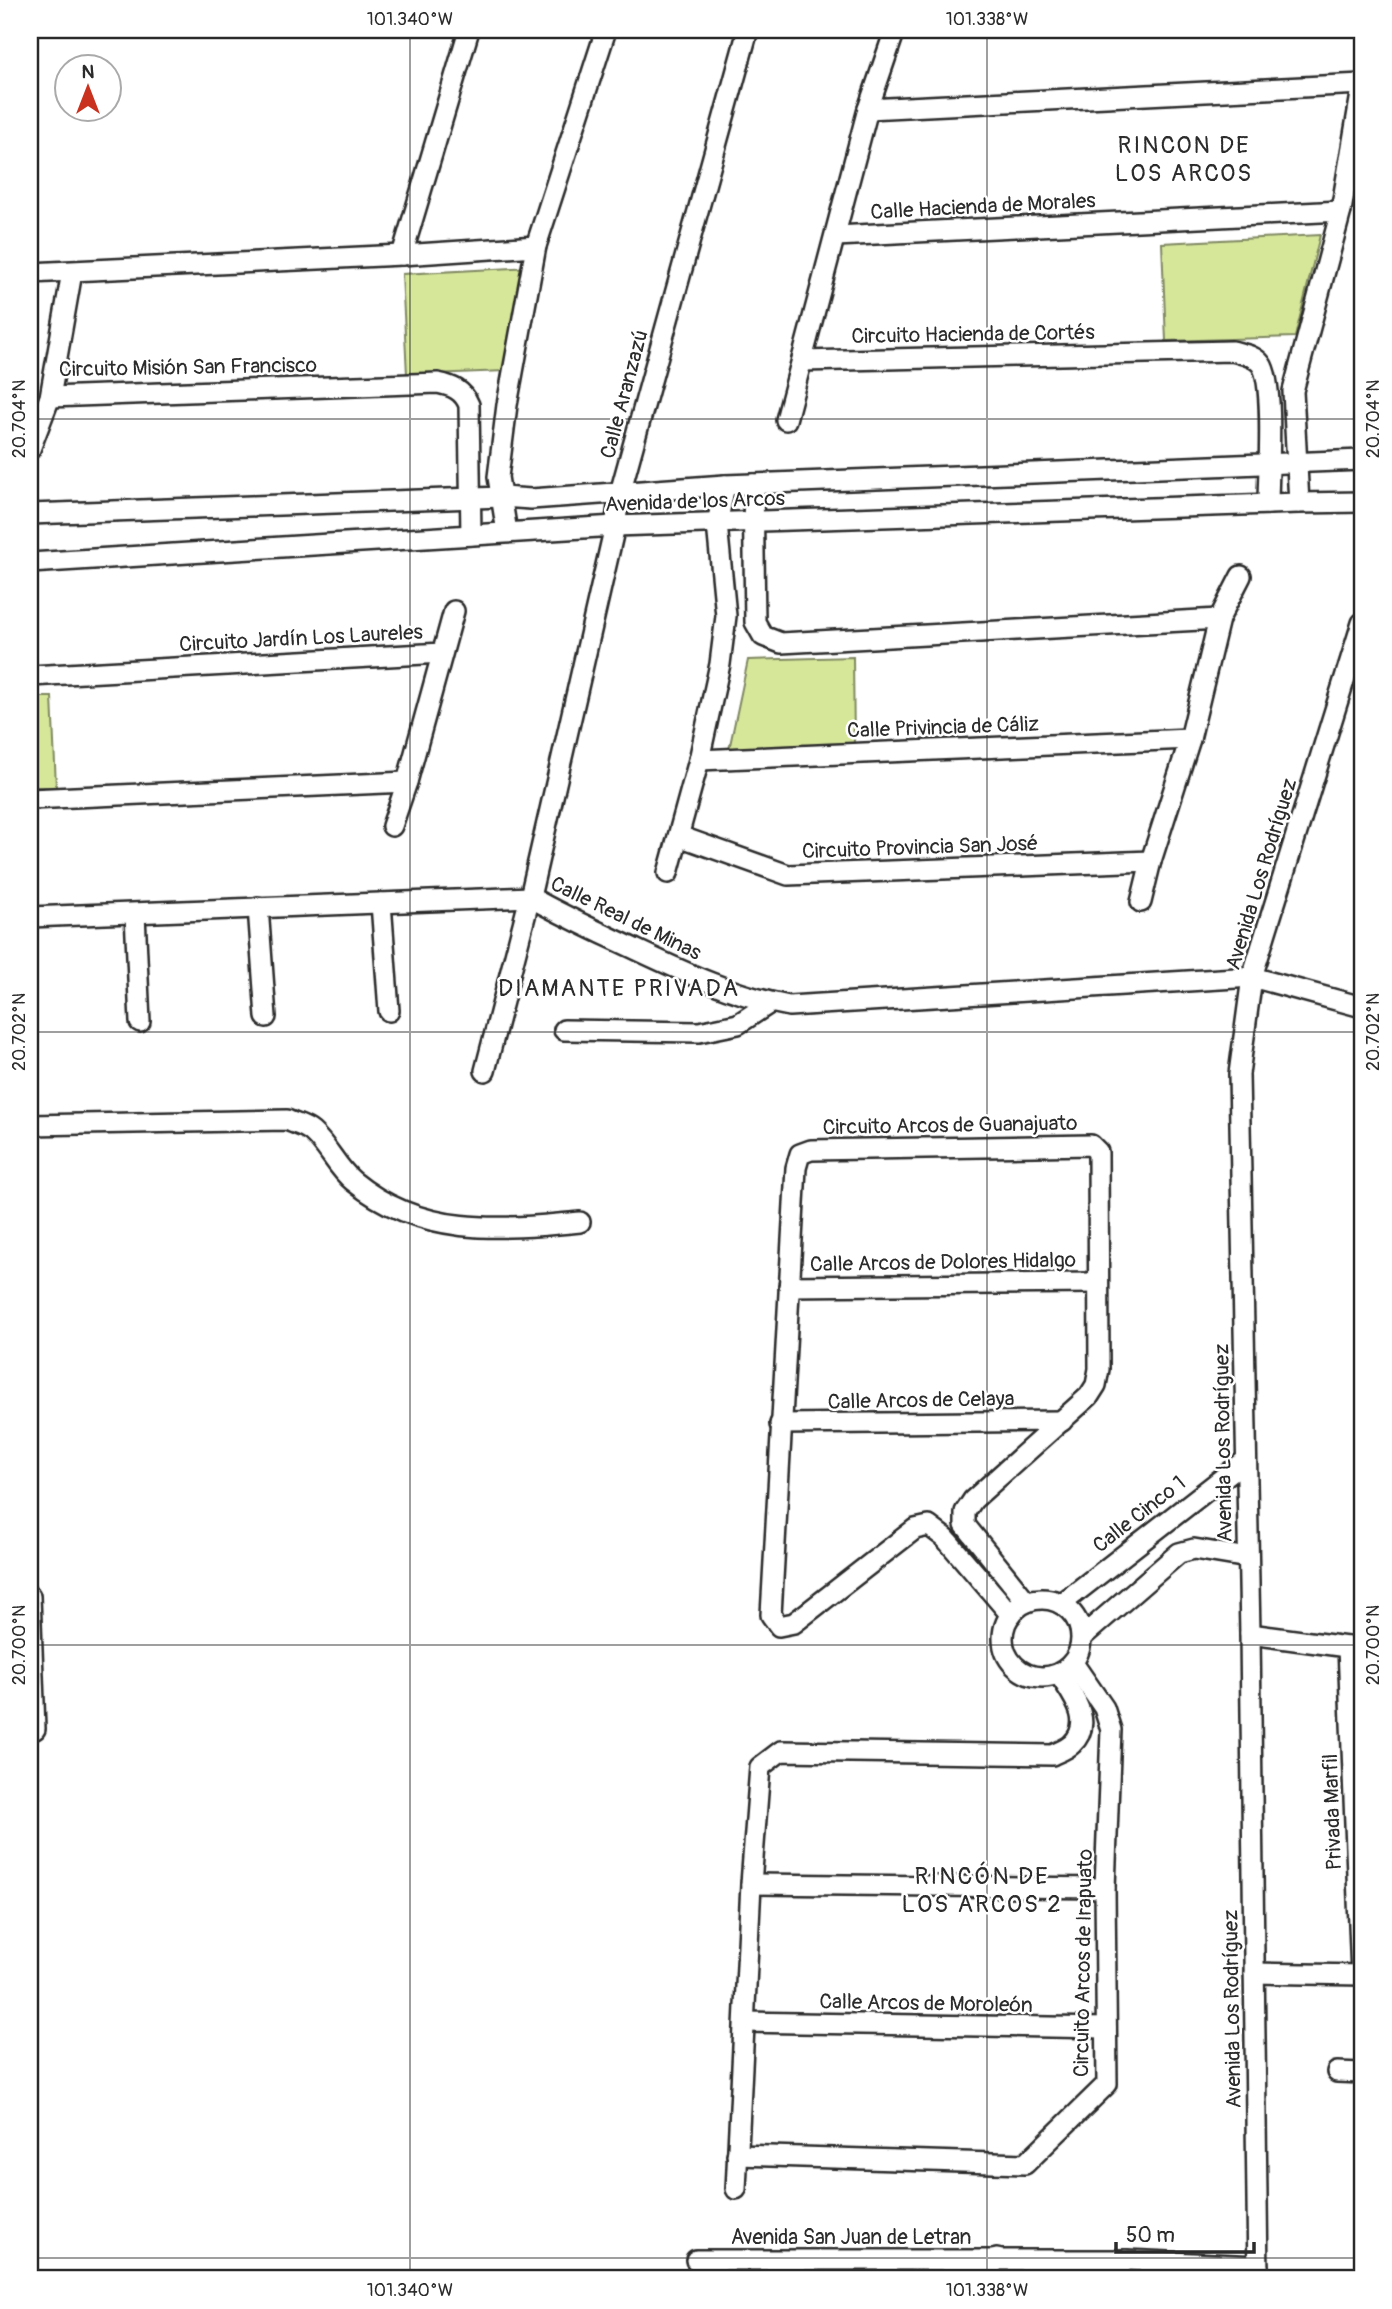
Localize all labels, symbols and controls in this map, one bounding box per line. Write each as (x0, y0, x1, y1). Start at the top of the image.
text: 101.340°W (367, 8, 453, 31)
text: 101.338°W (946, 8, 1028, 31)
north arrow (52, 52, 122, 122)
text: N (82, 60, 95, 84)
district label: RINCON DE LOS ARCOS (1115, 131, 1253, 188)
street label: Calle Hacienda de Morales (870, 187, 1097, 226)
street label: Circuito Hacienda de Cortés (851, 319, 1096, 350)
street label: Calle Aranzazú (594, 327, 655, 462)
street label: Circuito Misión San Francisco (59, 352, 317, 383)
text: 20.704°N (8, 380, 31, 458)
text: 20.704°N (1362, 380, 1385, 458)
street label: Avenida de los Arcos (605, 485, 786, 518)
street label: Circuito Jardín Los Laureles (179, 619, 424, 658)
street label: Calle Privincia de Cáliz (847, 711, 1040, 744)
street label: Avenida Los Rodríguez (1220, 775, 1303, 973)
street label: Circuito Provincia San José (801, 830, 1039, 865)
street label: Calle Real de Minas (546, 870, 706, 967)
district label: DIAMANTE PRIVADA (498, 974, 740, 1003)
text: 20.702°N (8, 993, 31, 1071)
text: 20.702°N (1362, 993, 1385, 1071)
street label: Circuito Arcos de Guanajuato (822, 1110, 1078, 1141)
street label: Calle Arcos de Dolores Hidalgo (810, 1247, 1076, 1278)
street label: Avenida Los Rodríguez (1208, 1343, 1239, 1543)
street label: Calle Arcos de Celaya (827, 1385, 1015, 1416)
street label: Calle Cinco 1 (1087, 1470, 1191, 1559)
text: 20.700°N (8, 1605, 31, 1685)
text: 20.700°N (1362, 1605, 1385, 1685)
street label: Privada Marfil (1317, 1753, 1348, 1871)
street label: Circuito Arcos de Irapuato (1068, 1849, 1099, 2077)
district label: RINCÓN DE LOS ARCOS 2 (901, 1861, 1063, 1919)
street label: Avenida Los Rodríguez (1217, 1909, 1248, 2109)
street label: Calle Arcos de Moroleón (819, 1988, 1033, 2019)
scale bar (1116, 2211, 1254, 2255)
text: 50 m (1126, 2222, 1175, 2249)
street label: Avenida San Juan de Letran (731, 2224, 971, 2251)
text: 101.340°W (367, 2279, 453, 2302)
text: 101.338°W (946, 2279, 1028, 2302)

